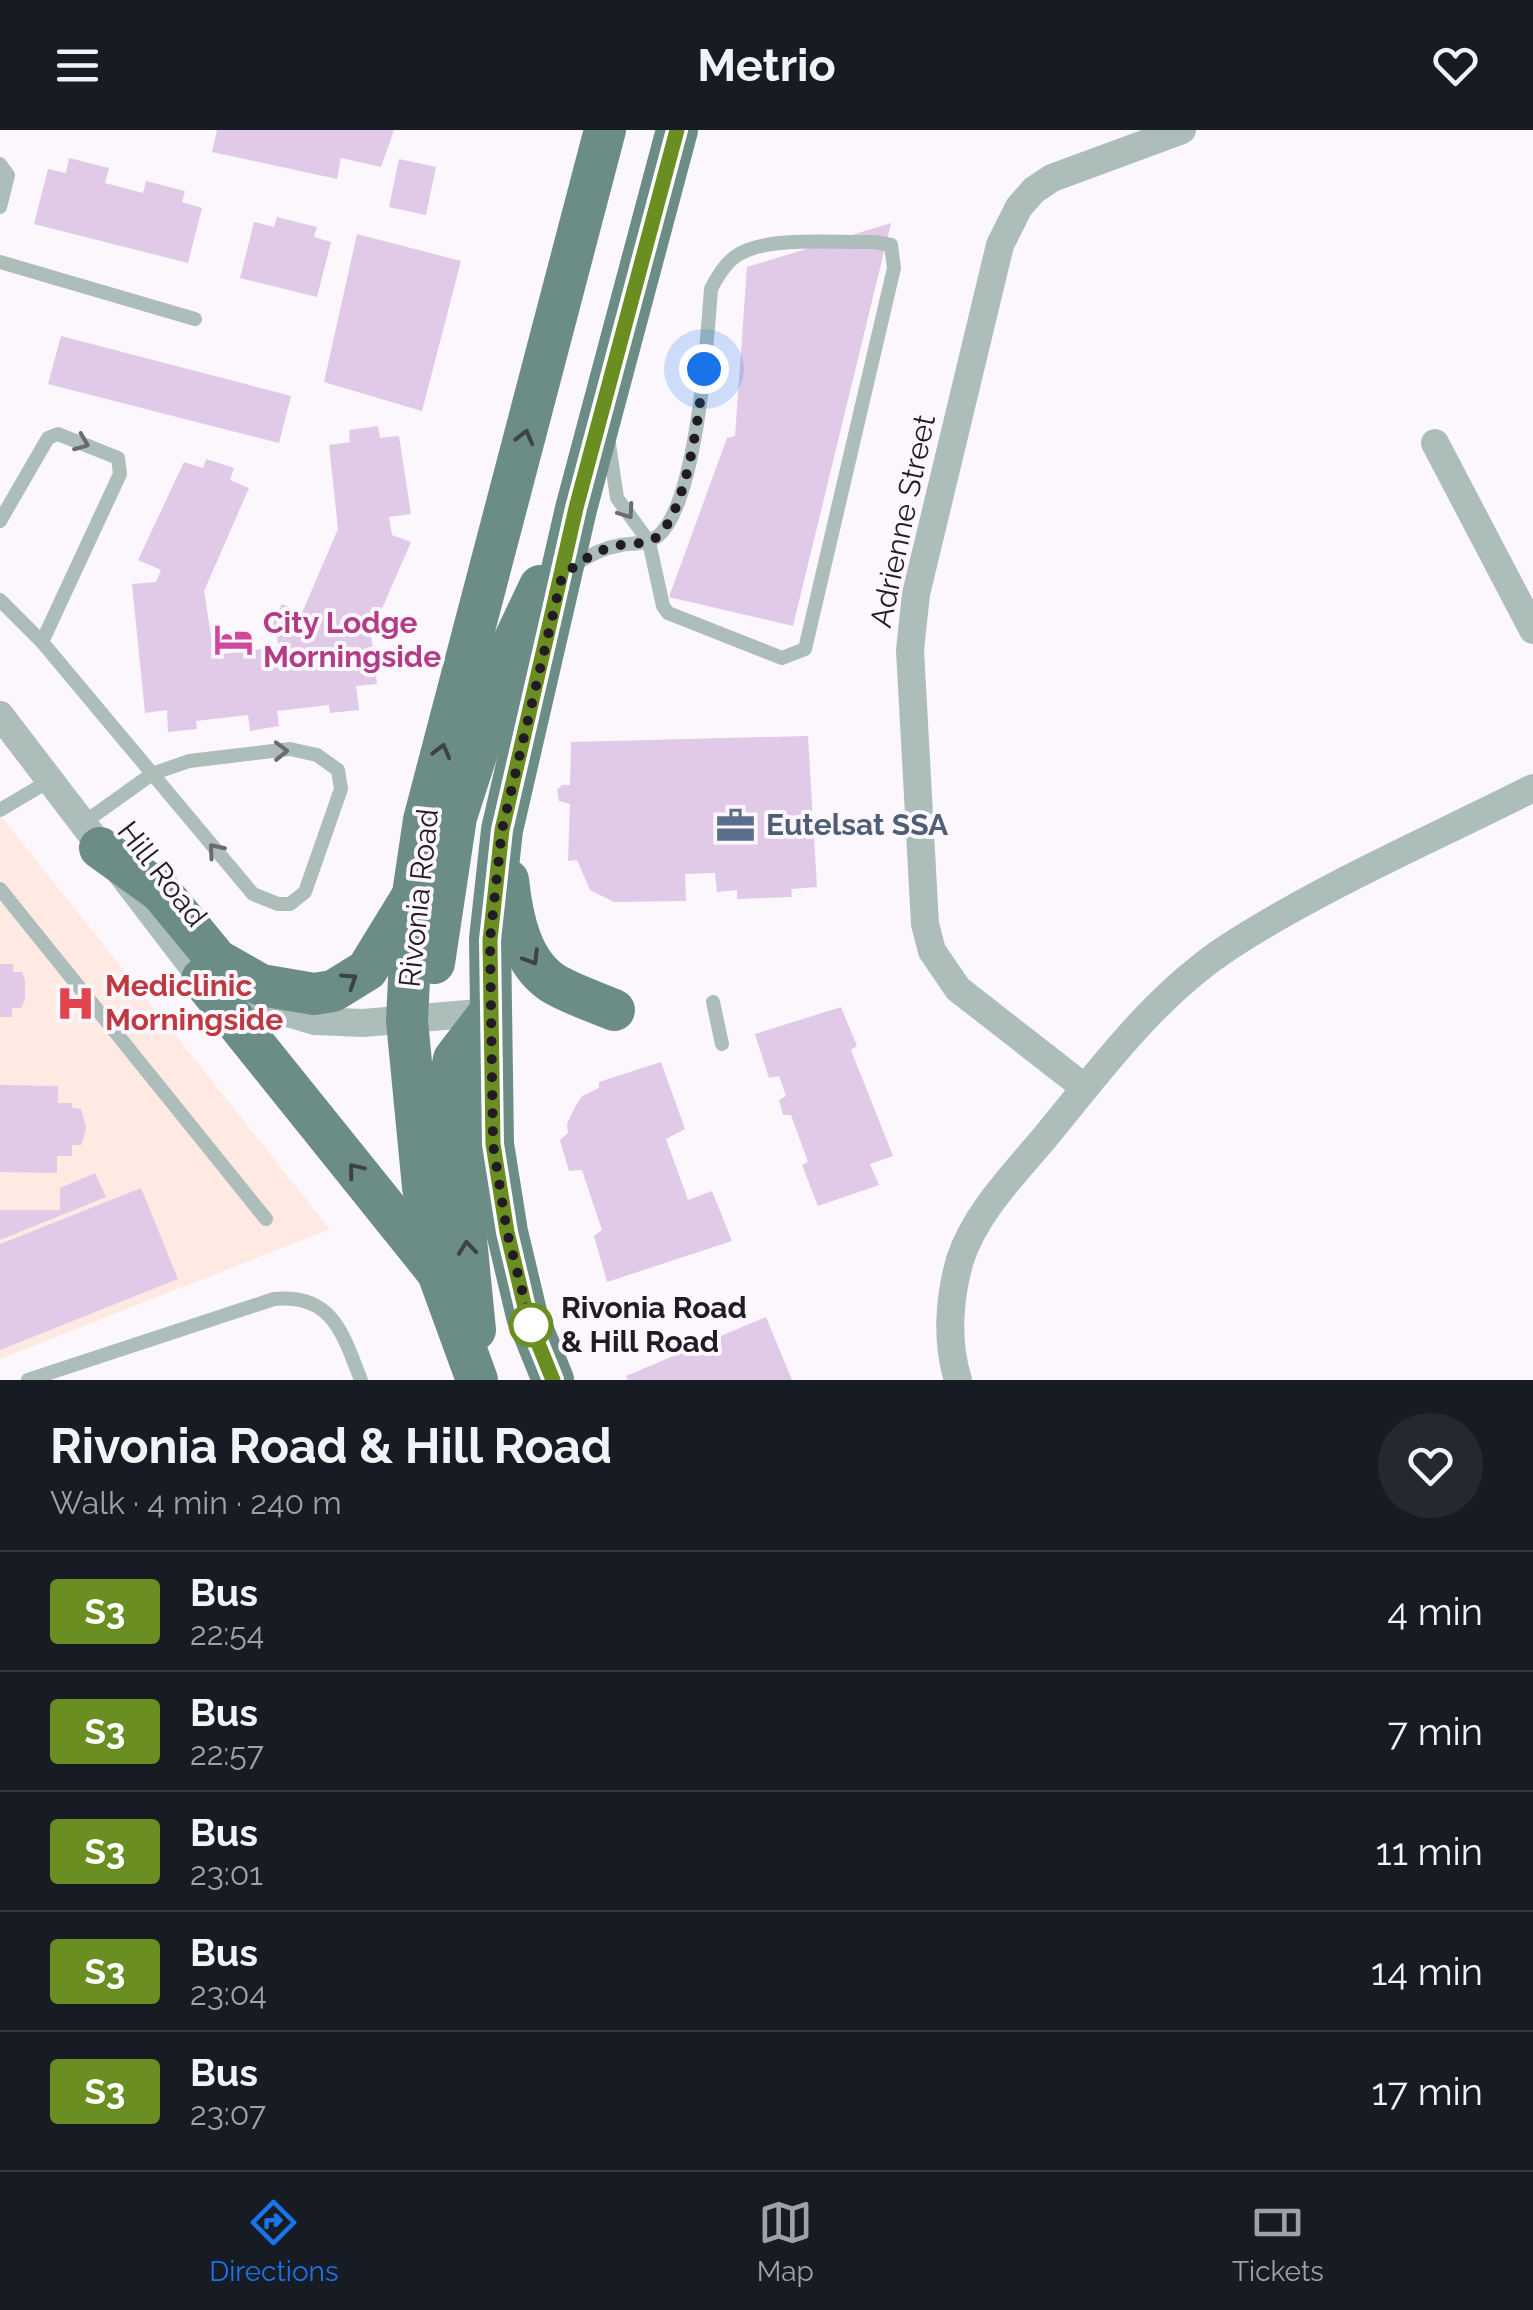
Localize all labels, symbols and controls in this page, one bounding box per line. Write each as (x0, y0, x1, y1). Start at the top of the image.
icon: menu (50, 38, 105, 93)
icon: heart (1428, 38, 1483, 93)
text: Metrio (697, 39, 836, 92)
your location (679, 344, 729, 394)
street label: Adrienne Street (863, 411, 942, 630)
one-way arrow (513, 429, 534, 446)
one-way arrow (72, 432, 89, 452)
one-way arrow (615, 500, 633, 519)
place label: City Lodge Morningside (263, 605, 441, 674)
hotel icon: City Lodge Morningside (212, 619, 254, 661)
one-way arrow (274, 741, 289, 762)
one-way arrow (431, 743, 452, 760)
office icon: Eutelsat SSA (715, 804, 757, 846)
street label: Rivonia Road (392, 807, 445, 989)
place label: Eutelsat SSA (766, 807, 949, 842)
street label: Hill Road (111, 814, 214, 933)
one-way arrow (209, 843, 227, 861)
one-way arrow (519, 947, 538, 965)
place label: Mediclinic Morningside (105, 968, 283, 1037)
one-way arrow (340, 974, 358, 993)
hospital icon: Mediclinic Morningside (54, 982, 96, 1024)
one-way arrow (349, 1163, 367, 1181)
one-way arrow (457, 1240, 478, 1256)
place label: Rivonia Road & Hill Road (561, 1290, 747, 1359)
marker: Rivonia Road & Hill Road (510, 1304, 552, 1346)
button: heart (1378, 1413, 1483, 1518)
text: Rivonia Road & Hill Road (50, 1418, 612, 1474)
text: Walk · 4 min · 240 m (50, 1484, 342, 1521)
text: Bus (190, 1570, 258, 1615)
text: 4 min (1387, 1589, 1483, 1634)
text: S3 (85, 1591, 125, 1632)
text: 22:54 (190, 1615, 264, 1652)
text: Bus (190, 1690, 258, 1735)
text: 7 min (1388, 1709, 1483, 1754)
text: S3 (85, 1711, 125, 1752)
text: 22:57 (190, 1735, 264, 1772)
text: Bus (190, 1810, 258, 1855)
text: 11 min (1375, 1829, 1483, 1874)
text: S3 (85, 1831, 125, 1872)
text: 23:01 (190, 1855, 263, 1892)
text: Bus (190, 1930, 258, 1975)
text: 14 min (1371, 1949, 1483, 1994)
text: S3 (85, 1951, 125, 1992)
text: 23:04 (190, 1975, 267, 2012)
text: Bus (190, 2050, 258, 2095)
text: 17 min (1372, 2069, 1483, 2114)
text: S3 (85, 2071, 125, 2112)
text: 23:07 (190, 2095, 266, 2132)
tab: Directions (209, 2195, 338, 2288)
tab: Map (757, 2195, 814, 2288)
tab: Tickets (1232, 2195, 1324, 2288)

